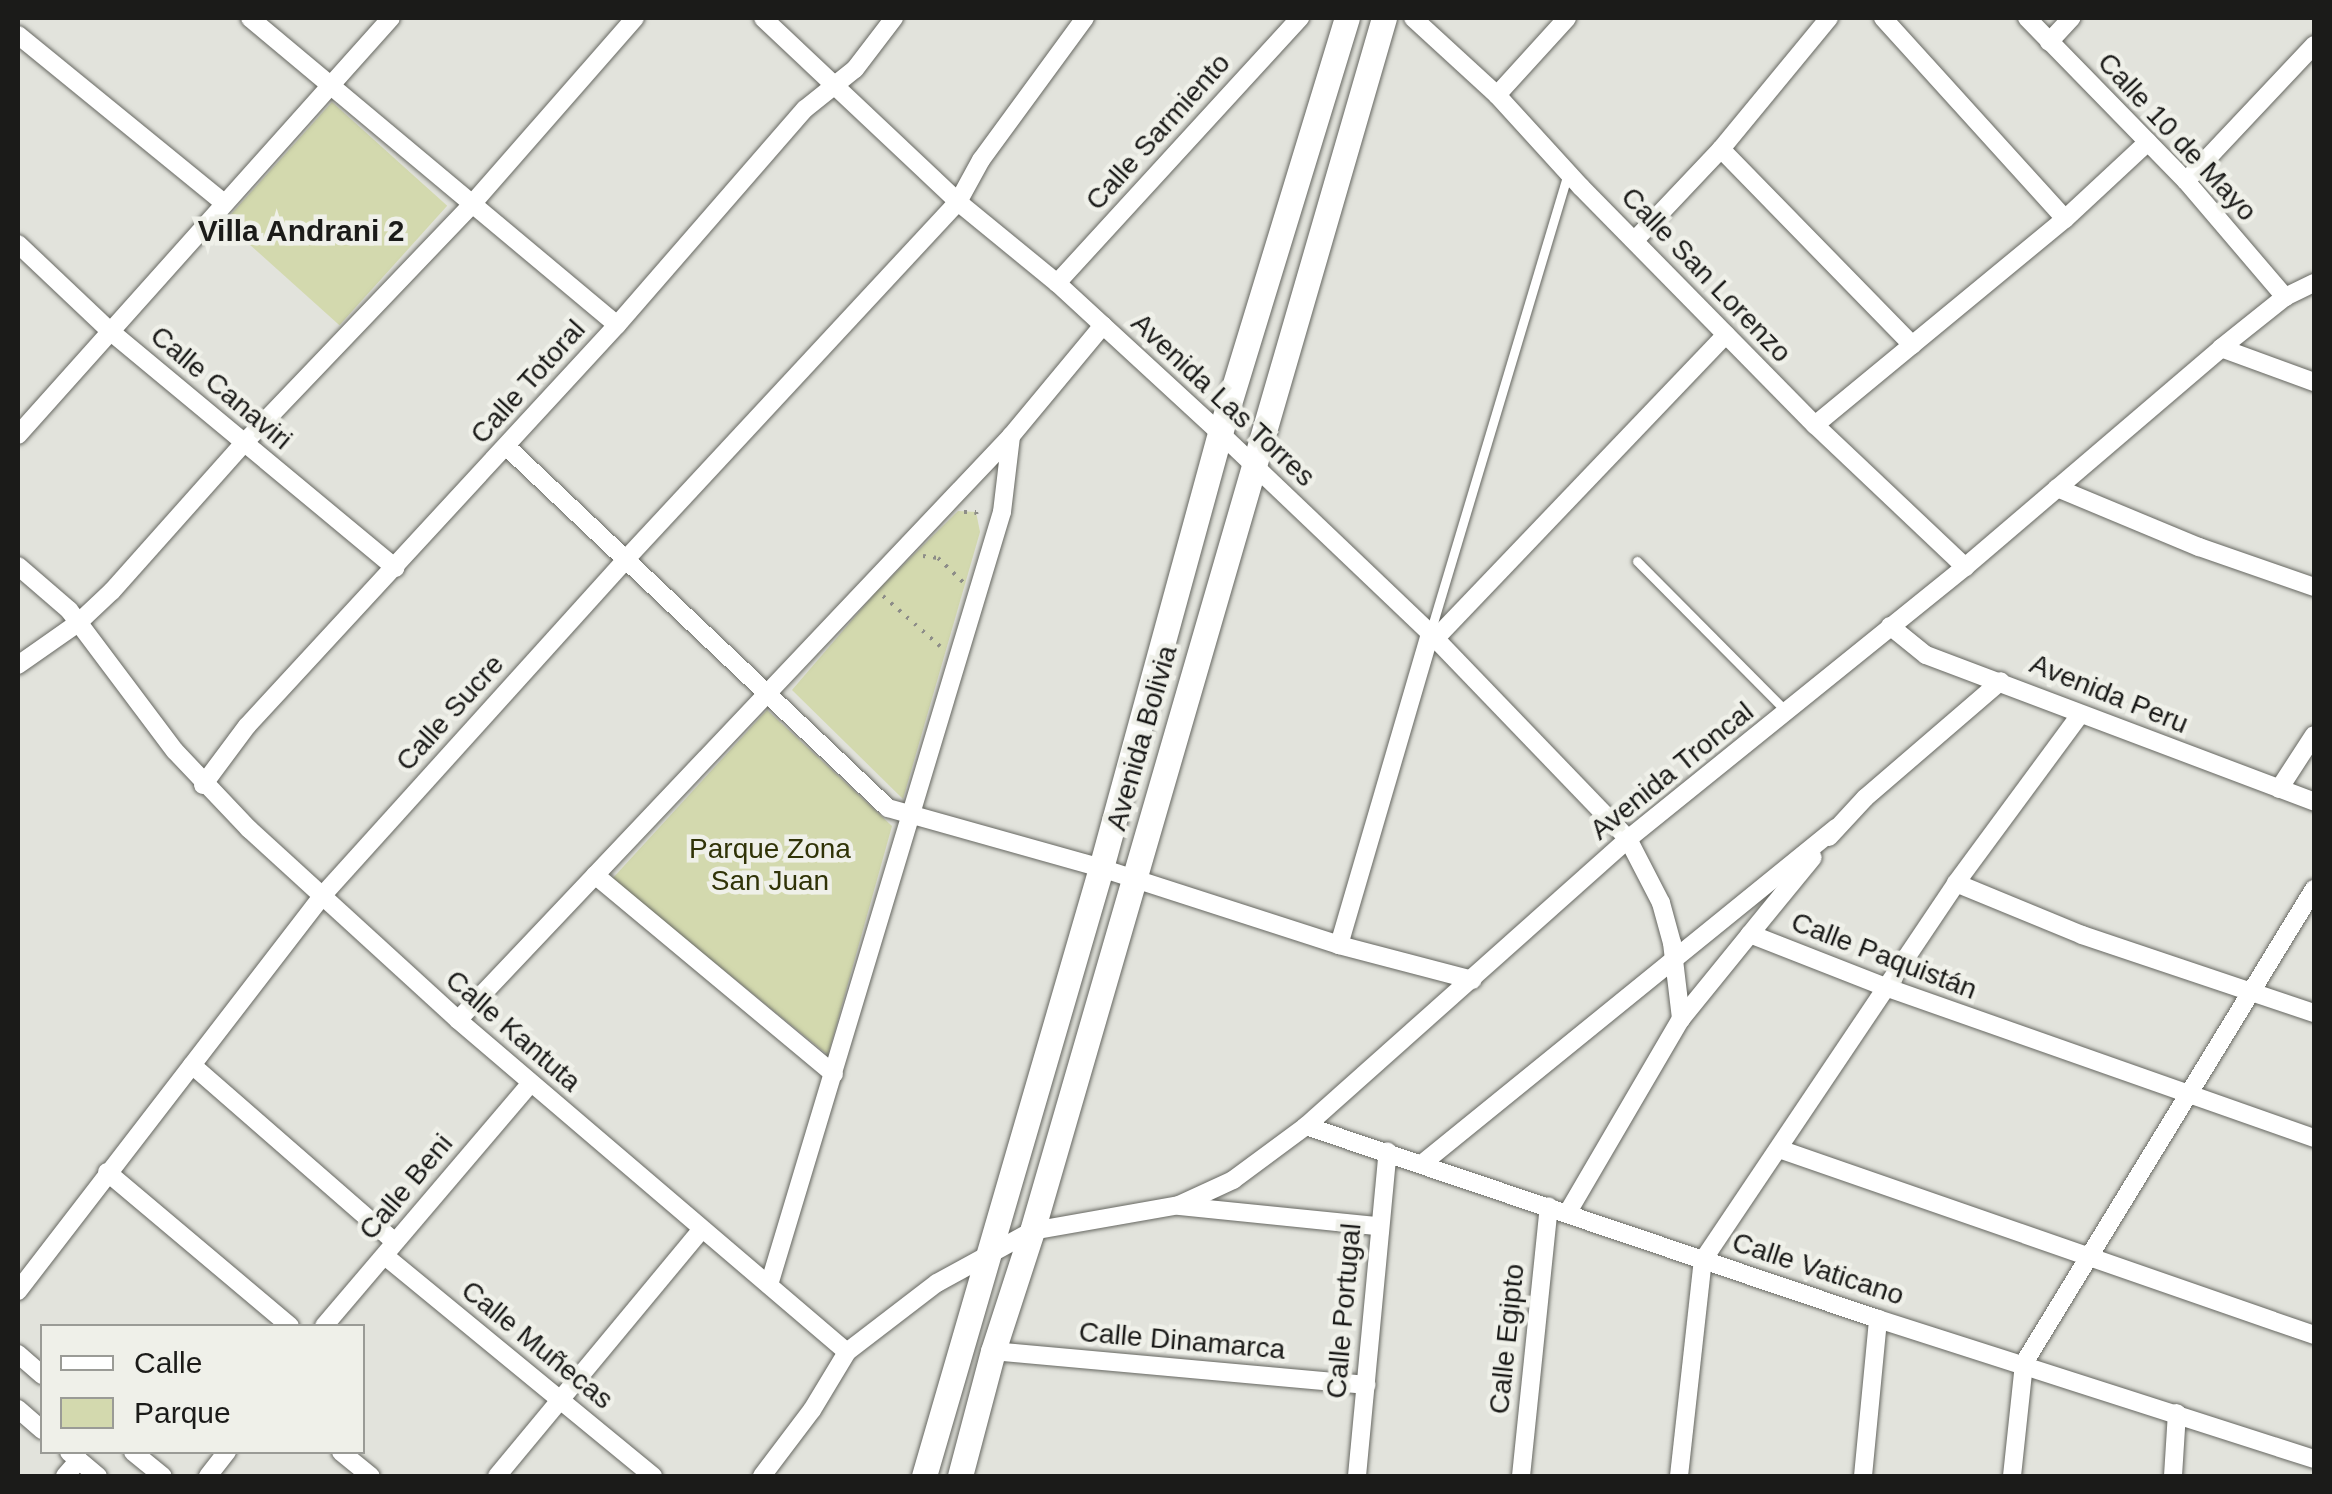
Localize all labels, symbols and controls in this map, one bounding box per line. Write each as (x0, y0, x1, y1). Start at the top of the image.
street label: Calle 10 de Mayo (2090, 46, 2264, 228)
street label: Calle Sarmiento (1079, 47, 1237, 217)
street label: Calle San Lorenzo (1614, 180, 1798, 370)
district label: Villa Andrani 2 (197, 213, 405, 249)
street label: Avenida Las Torres (1124, 306, 1322, 494)
street label: Calle Totoral (463, 313, 593, 451)
street label: Calle Canaviri (143, 319, 299, 457)
street label: Avenida Bolivia (1100, 642, 1184, 834)
street label: Avenida Peru (2025, 647, 2193, 741)
street label: Calle Sucre (389, 648, 511, 778)
street label: Avenida Troncal (1583, 695, 1761, 847)
park label: Parque Zona San Juan (689, 832, 851, 898)
street label: Calle Paquistán (1786, 905, 1982, 1007)
street label: Calle Kantuta (439, 963, 587, 1099)
street label: Calle Beni (352, 1127, 460, 1247)
street label: Calle Portugal (1320, 1222, 1368, 1400)
street label: Calle Vaticano (1728, 1225, 1908, 1313)
street label: Calle Egipto (1482, 1262, 1532, 1416)
street label: Calle Muñecas (454, 1274, 620, 1416)
street label: Calle Dinamarca (1077, 1315, 1287, 1367)
legend (40, 1324, 365, 1454)
text: Calle (134, 1346, 202, 1379)
text: Parque (134, 1396, 231, 1429)

